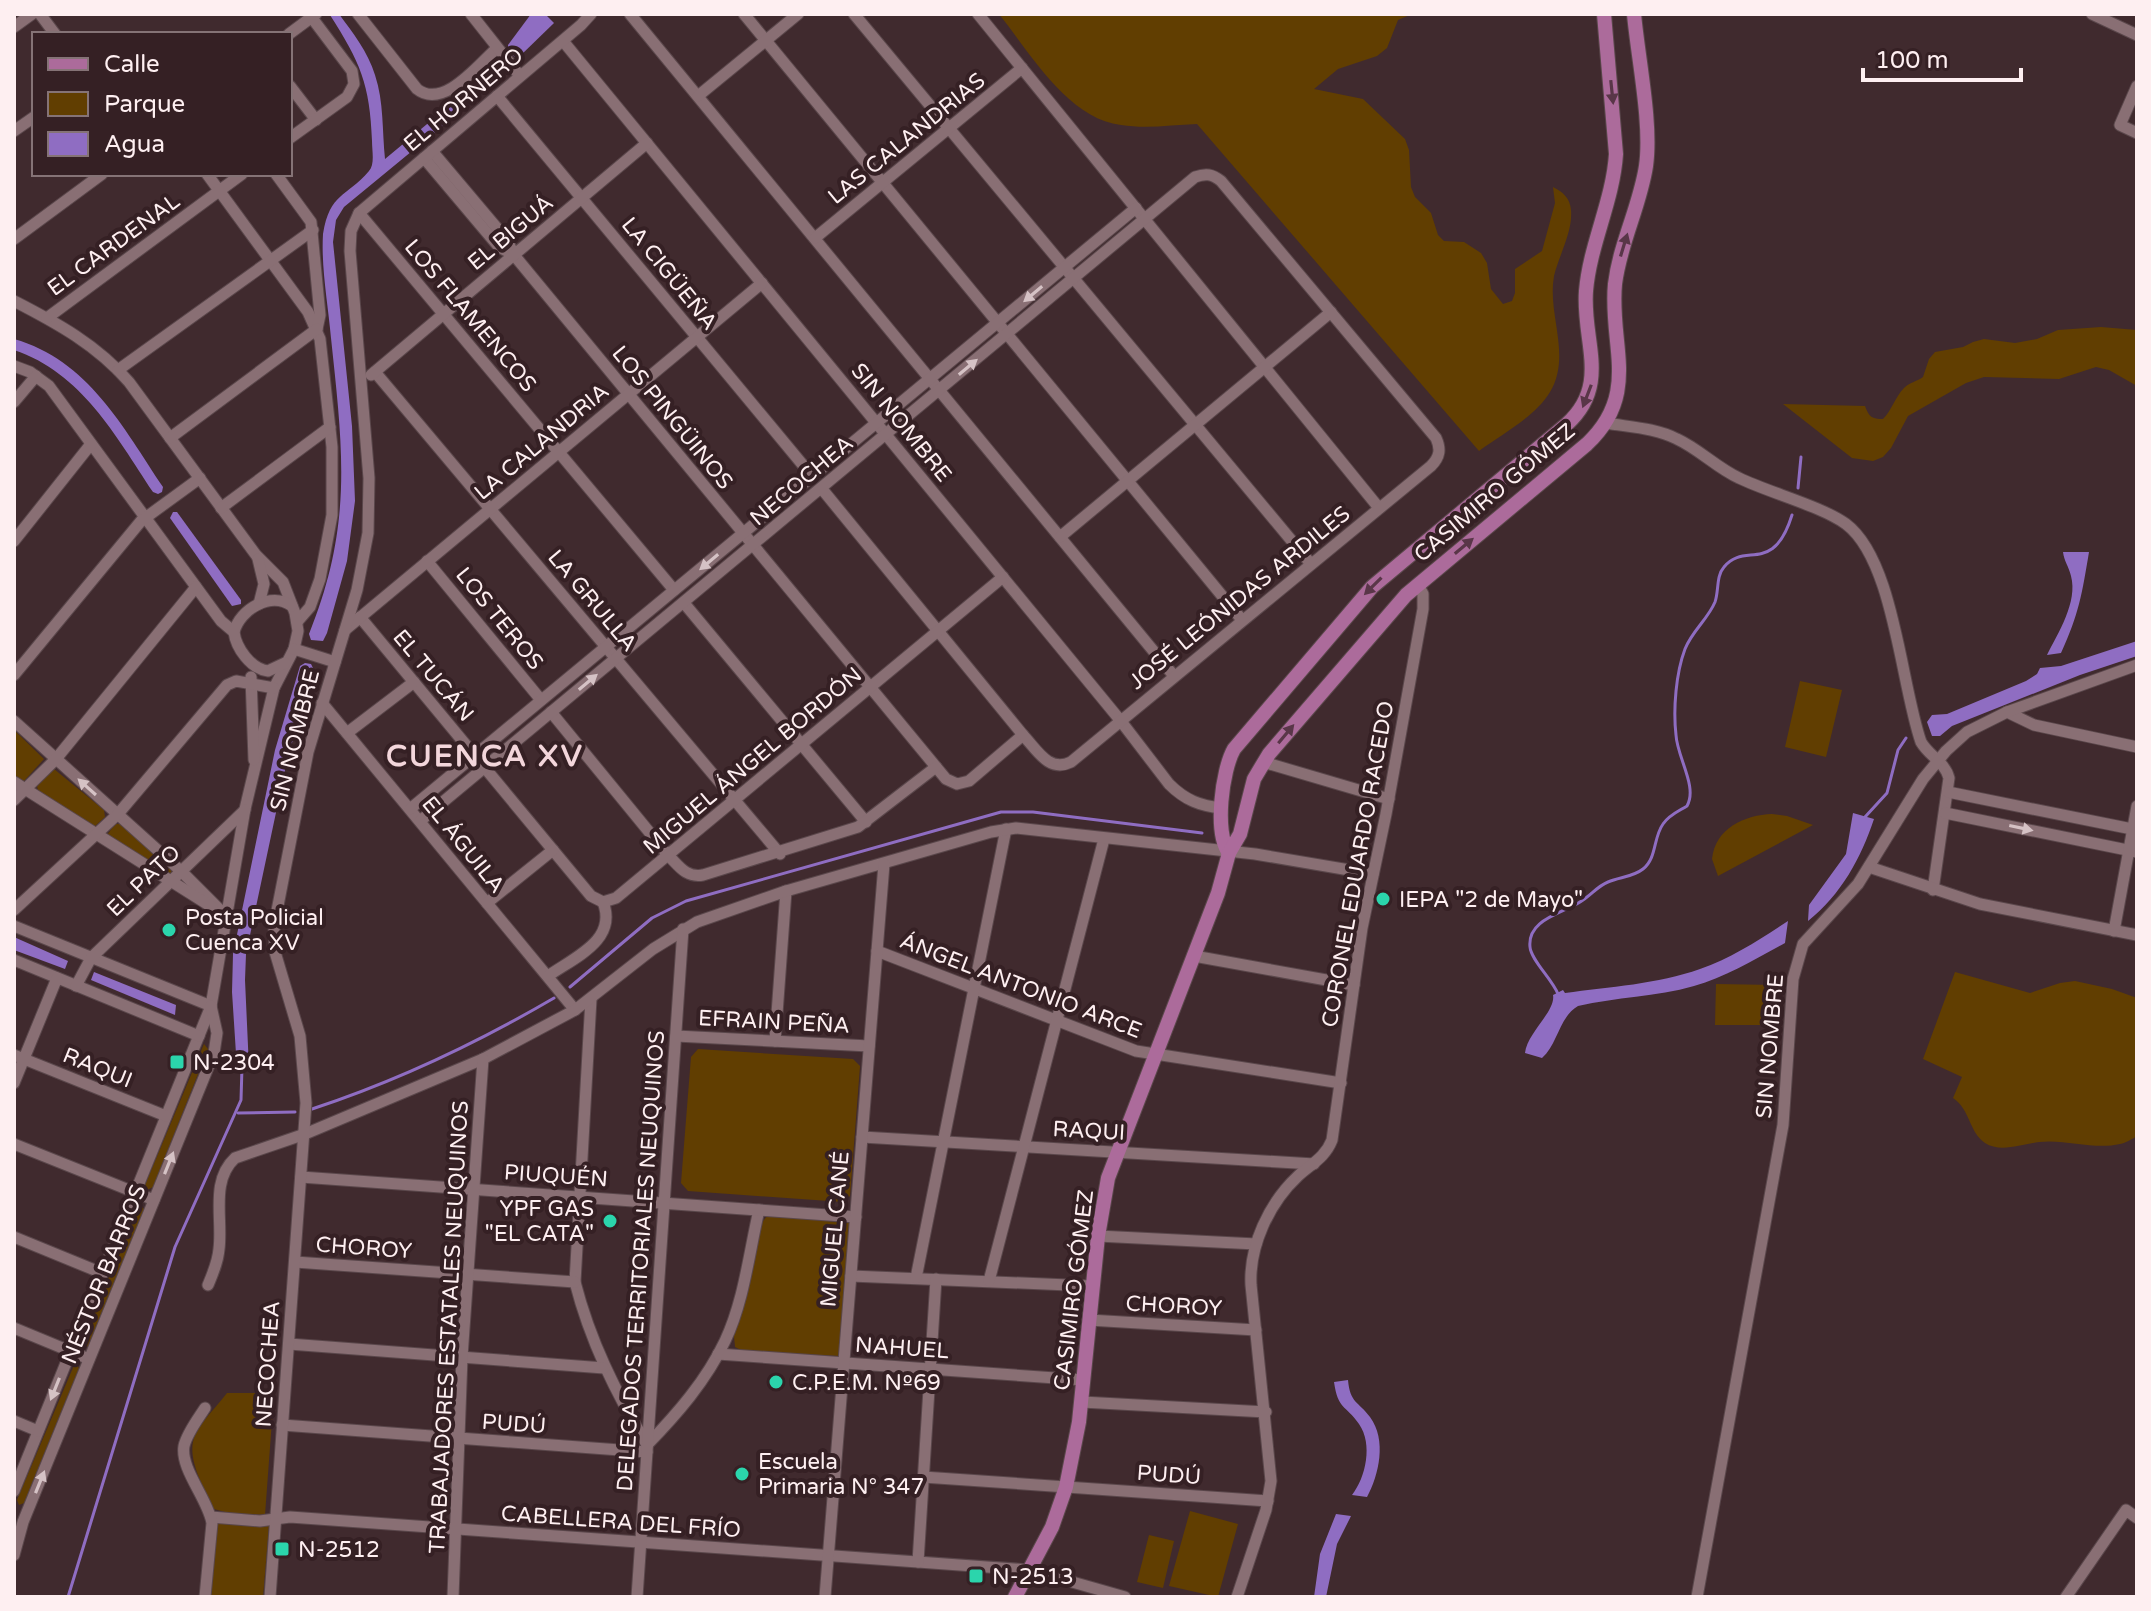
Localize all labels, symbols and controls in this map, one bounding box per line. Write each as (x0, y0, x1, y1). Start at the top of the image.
legend (32, 32, 292, 176)
scale bar (1863, 32, 2021, 82)
street label: EL HORNERO (399, 42, 529, 157)
text: 100 m (1875, 46, 1949, 75)
text: Calle (104, 50, 160, 79)
street label: LAS CALANDRIAS (823, 68, 990, 210)
one-way arrow (1605, 79, 1618, 104)
text: Parque (104, 90, 185, 119)
text: Agua (104, 130, 165, 159)
street label: EL CARDENAL (42, 188, 185, 301)
street label: EL BIGUÁ (462, 189, 559, 276)
street label: LA CIGÜEÑA (616, 212, 723, 335)
one-way arrow (1618, 232, 1631, 256)
street label: LOS FLAMENCOS (399, 234, 542, 397)
one-way arrow (1023, 285, 1043, 302)
street label: LOS PINGÜINOS (606, 341, 738, 495)
street label: SIN NOMBRE (846, 358, 957, 487)
one-way arrow (958, 359, 978, 376)
street label: LA CALANDRIA (469, 378, 614, 505)
one-way arrow (1580, 384, 1593, 408)
street label: CASIMIRO GÓMEZ (1408, 417, 1580, 568)
street label: NECOCHEA (745, 430, 858, 531)
street label: JOSÉ LEÓNIDAS ARDILES (1123, 500, 1355, 695)
one-way arrow (1454, 538, 1474, 555)
street label: LA GRULLA (542, 545, 642, 657)
one-way arrow (699, 553, 719, 570)
street label: LOS TEROS (450, 562, 548, 675)
one-way arrow (1364, 576, 1383, 595)
street label: EL TUCÁN (387, 624, 480, 727)
street label: MIGUEL ÁNGEL BORDÓN (637, 661, 867, 860)
street label: SIN NOMBRE (265, 667, 325, 814)
one-way arrow (578, 674, 598, 691)
street label: CORONEL EDUARDO RACEDO (1316, 699, 1400, 1029)
one-way arrow (1277, 725, 1294, 745)
district label: CUENCA XV (386, 738, 584, 775)
one-way arrow (78, 778, 97, 796)
street label: EL ÁGUILA (416, 790, 511, 898)
one-way arrow (2009, 823, 2034, 835)
street label: EL PATO (102, 839, 186, 922)
place label: IEPA "2 de Mayo" (1399, 887, 1583, 913)
marker: IEPA "2 de Mayo" (1374, 890, 1392, 908)
place label: Posta Policial Cuenca XV (185, 905, 324, 956)
marker: Posta Policial Cuenca XV (160, 921, 178, 939)
street label: ÁNGEL ANTONIO ARCE (896, 927, 1146, 1044)
street label: SIN NOMBRE (1751, 973, 1789, 1119)
street label: EFRAIN PEÑA (697, 1005, 851, 1039)
street label: DELEGADOS TERRITORIALES NEUQUINOS (612, 1030, 670, 1493)
street label: RAQUI (59, 1042, 136, 1094)
place label: N-2304 (193, 1050, 275, 1076)
marker: N-2304 (168, 1053, 186, 1071)
street label: TRABAJADORES ESTATALES NEUQUINOS (424, 1100, 474, 1554)
street label: RAQUI (1052, 1116, 1126, 1146)
street label: MIGUEL CANÉ (814, 1150, 855, 1308)
one-way arrow (163, 1151, 176, 1175)
street label: PIUQUÉN (503, 1158, 609, 1193)
street label: NÉSTOR BARROS (55, 1181, 152, 1368)
street label: CASIMIRO GÓMEZ (1048, 1188, 1099, 1392)
place label: YPF GAS "EL CATA" (485, 1196, 594, 1247)
marker: YPF GAS "EL CATA" (601, 1212, 619, 1230)
street label: CHOROY (315, 1232, 413, 1264)
street label: CHOROY (1125, 1290, 1223, 1322)
street label: NECOCHEA (251, 1300, 285, 1428)
street label: NAHUEL (854, 1332, 950, 1364)
place label: C.P.E.M. Nº69 (792, 1370, 941, 1396)
marker: C.P.E.M. Nº69 (767, 1373, 785, 1391)
one-way arrow (49, 1377, 62, 1401)
street label: PUDÚ (481, 1408, 547, 1439)
place label: Escuela Primaria N° 347 (758, 1449, 924, 1500)
street label: PUDÚ (1136, 1459, 1202, 1490)
marker: Escuela Primaria N° 347 (733, 1465, 751, 1483)
one-way arrow (34, 1470, 47, 1494)
street label: CABELLERA DEL FRÍO (500, 1500, 742, 1543)
place label: N-2512 (298, 1537, 380, 1563)
marker: N-2512 (273, 1540, 291, 1558)
place label: N-2513 (992, 1564, 1074, 1590)
marker: N-2513 (967, 1567, 985, 1585)

